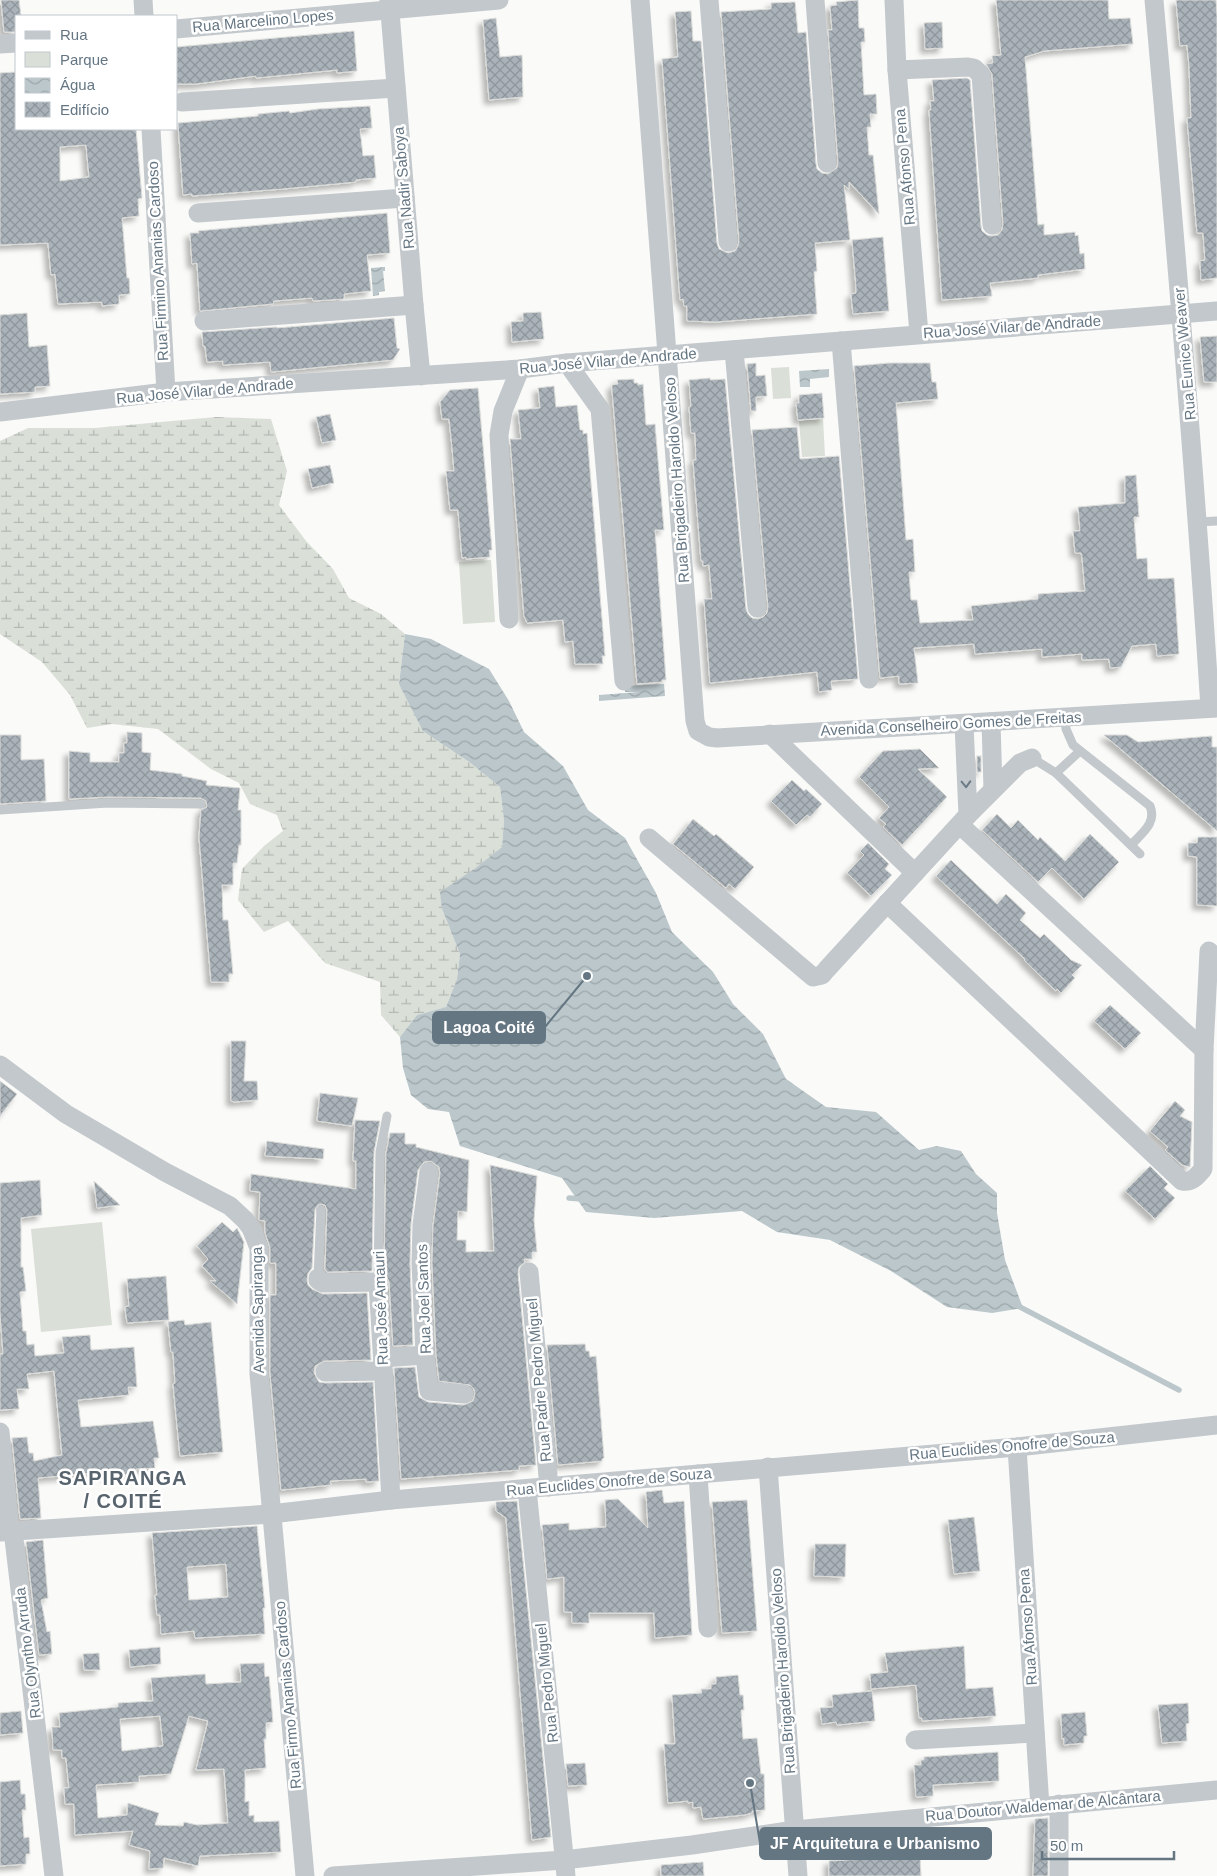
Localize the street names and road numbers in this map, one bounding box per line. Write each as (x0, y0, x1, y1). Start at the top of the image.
street label: Rua Marcelino Lopes (192, 6, 334, 35)
street label: Rua Afonso Pena (891, 107, 918, 226)
street label: Rua Nadir Saboya (390, 126, 417, 250)
street label: Rua Firmino Ananias Cardoso (144, 161, 171, 361)
street label: Rua Eunice Weaver (1170, 287, 1199, 421)
street label: Rua José Vilar de Andrade (922, 312, 1101, 341)
street label: Rua José Vilar de Andrade (518, 344, 697, 377)
street label: Rua José Vilar de Andrade (115, 374, 294, 407)
street label: Rua Brigadeiro Haroldo Veloso (661, 377, 692, 583)
street label: Avenida Conselheiro Gomes de Freitas (820, 708, 1082, 739)
street label: Rua Joel Santos (413, 1244, 434, 1354)
street label: Avenida Sapiranga (248, 1246, 267, 1373)
street label: Rua José Amauri (370, 1251, 391, 1365)
street label: Rua Padre Pedro Miguel (523, 1297, 554, 1463)
street label: Rua Euclides Onofre de Souza (909, 1428, 1116, 1463)
street label: Rua Euclides Onofre de Souza (506, 1464, 713, 1499)
street label: Rua Brigadeiro Haroldo Veloso (767, 1568, 798, 1774)
street label: Rua Afonso Pena (1015, 1568, 1040, 1686)
street label: Rua Olyntho Arruda (11, 1586, 44, 1719)
street label: Rua Firmo Ananias Cardoso (271, 1600, 304, 1790)
street label: Rua Pedro Miguel (532, 1622, 561, 1744)
street label: Rua Doutor Waldemar de Alcântara (925, 1787, 1162, 1824)

